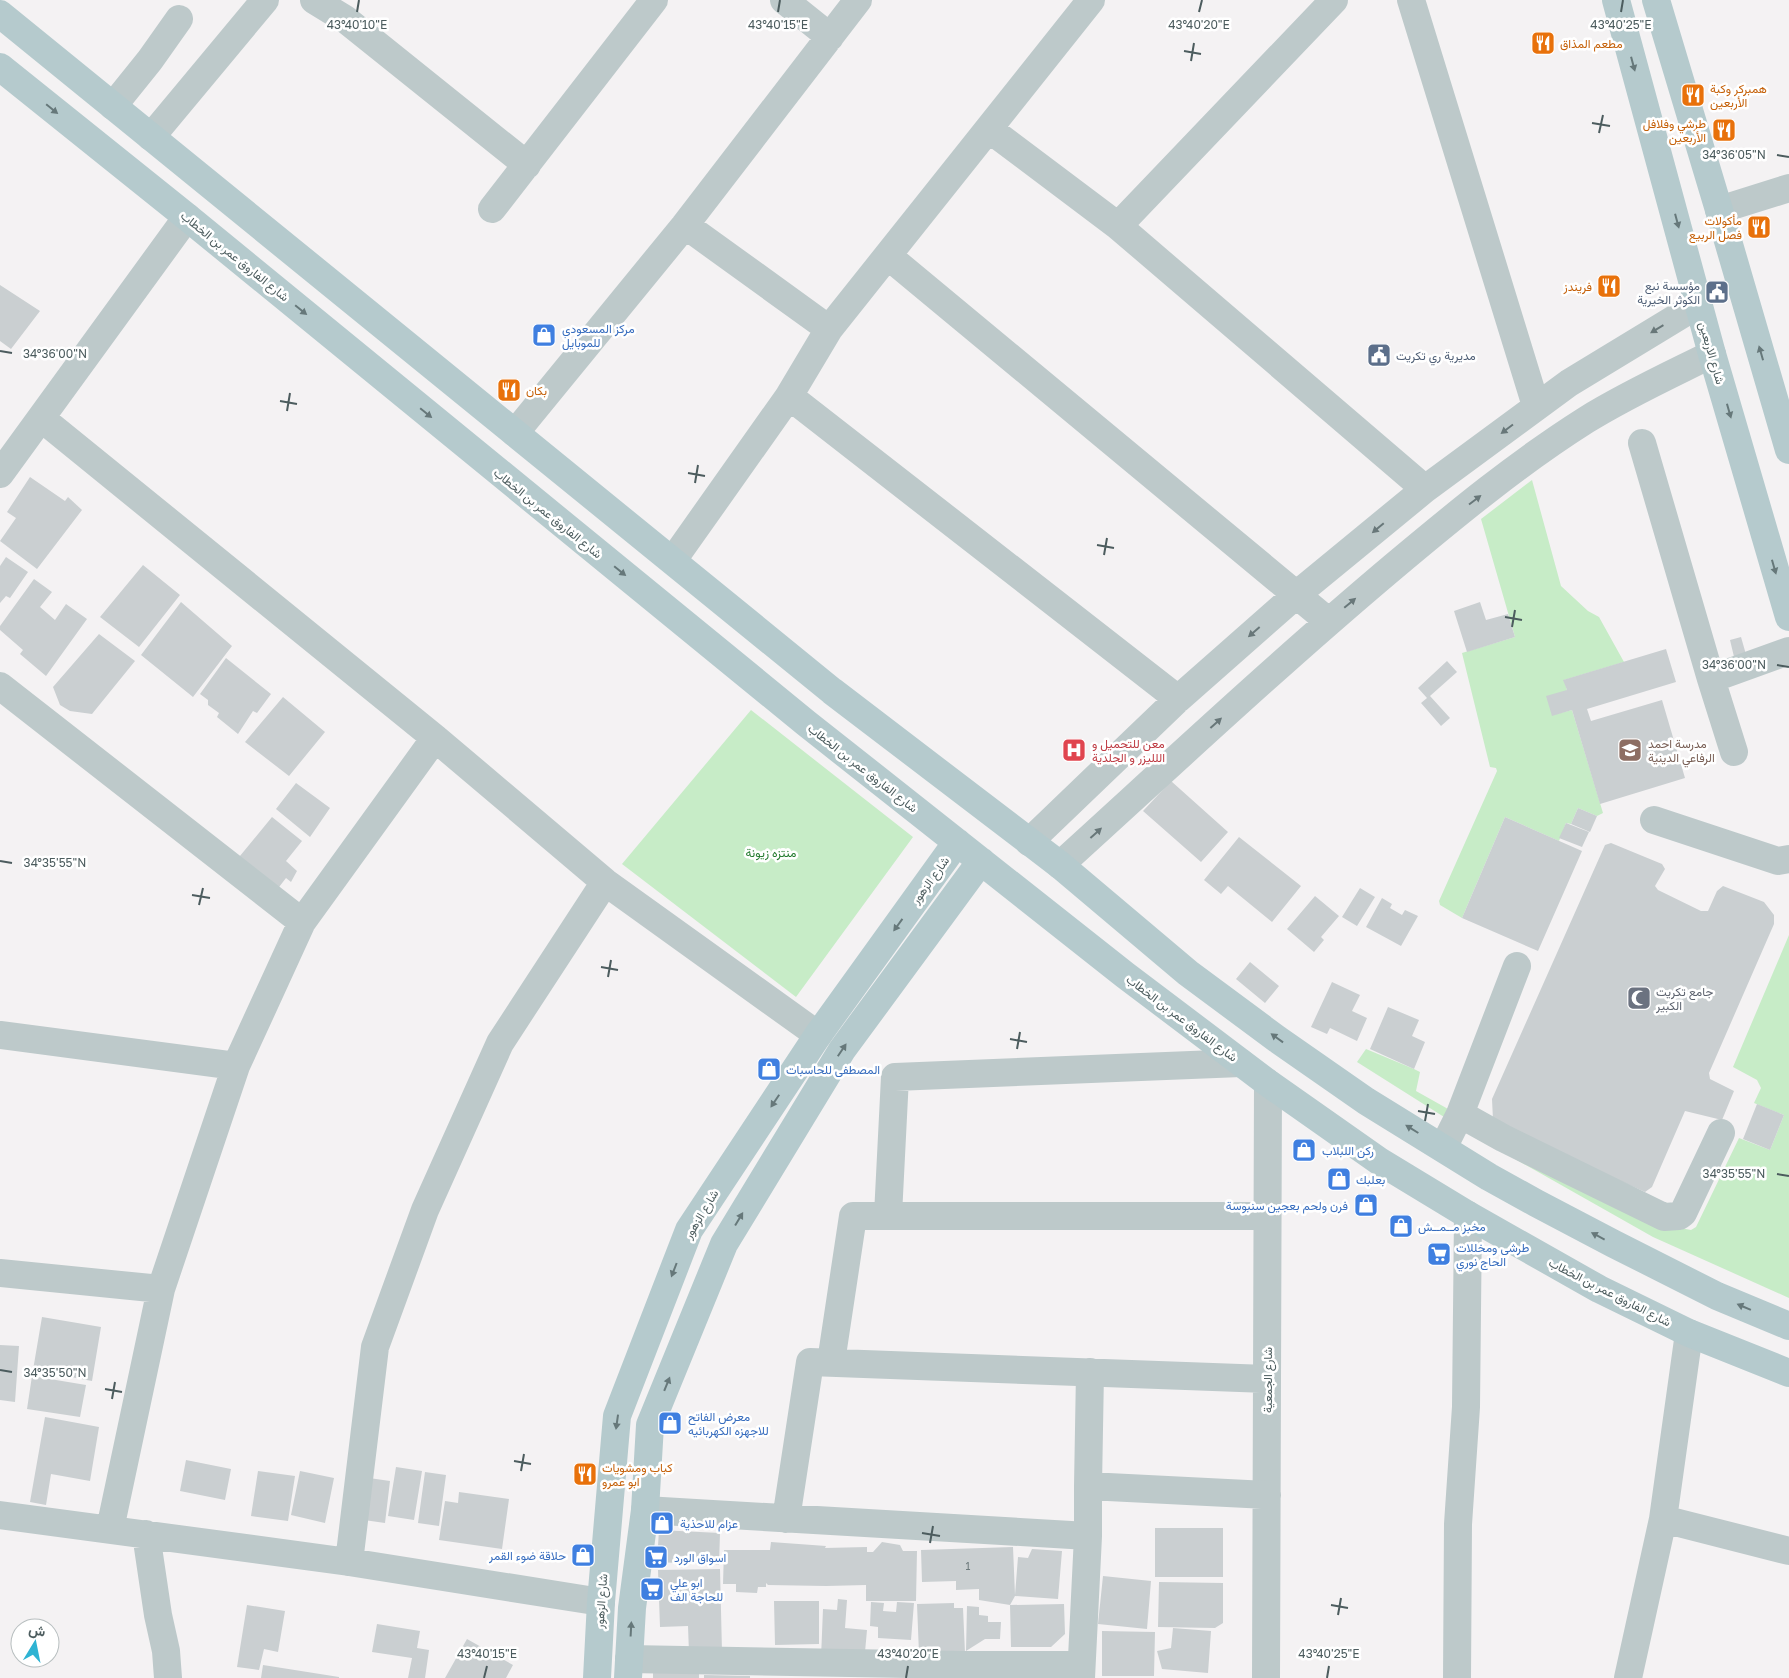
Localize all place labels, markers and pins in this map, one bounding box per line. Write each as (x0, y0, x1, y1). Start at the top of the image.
restaurant icon: مطعم المذاق (1530, 30, 1556, 56)
place label: مطعم المذاق (1560, 36, 1623, 52)
place label: همبركر وكبة الأربعين (1710, 81, 1767, 111)
restaurant icon: همبركر وكبة الأربعين (1680, 82, 1706, 108)
place label: طرشي وفلافل الأربعين (1643, 116, 1706, 146)
restaurant icon: طرشي وفلافل الأربعين (1711, 117, 1737, 143)
place label: مأكولات فصل الربيع (1689, 213, 1742, 244)
restaurant icon: مأكولات فصل الربيع (1746, 214, 1772, 240)
restaurant icon: فريندز (1596, 273, 1622, 299)
place label: مؤسسة نبع الكوثر الخيرية (1637, 278, 1700, 308)
place label: فريندز (1563, 279, 1592, 295)
public building icon: مؤسسة نبع الكوثر الخيرية (1704, 279, 1730, 305)
place label: مركز المسعودي للموبايل (562, 321, 635, 351)
shop icon: مركز المسعودي للموبايل (531, 322, 557, 348)
public building icon: مديرية ري تكريت (1366, 342, 1392, 368)
place label: مديرية ري تكريت (1396, 348, 1476, 366)
restaurant icon: بكان (496, 377, 522, 403)
place label: بكان (526, 383, 547, 398)
place label: معن للتحميل و اللليزر و الجلدية (1092, 736, 1165, 766)
place label: مدرسة احمد الرفاعي الدينية (1648, 736, 1715, 768)
hospital icon: معن للتحميل و اللليزر و الجلدية (1061, 737, 1087, 763)
school or university icon: مدرسة احمد الرفاعي الدينية (1617, 737, 1643, 763)
place label: جامع تكريت الكبير (1655, 984, 1713, 1014)
mosque icon: جامع تكريت الكبير (1626, 985, 1652, 1011)
shop icon: المصطفى للحاسبات (756, 1056, 782, 1082)
place label: المصطفى للحاسبات (786, 1062, 880, 1078)
shop icon: ركن اللبلاب (1291, 1137, 1317, 1163)
place label: ركن اللبلاب (1322, 1143, 1374, 1159)
shop icon: بعلبك (1326, 1166, 1352, 1192)
place label: بعلبك (1356, 1172, 1385, 1187)
shop icon: فرن ولحم بعجين سنبوسة (1353, 1192, 1379, 1218)
place label: فرن ولحم بعجين سنبوسة (1226, 1198, 1348, 1214)
shop icon: مخبز مــمــش (1388, 1213, 1414, 1239)
place label: مخبز مــمــش (1418, 1219, 1486, 1235)
place label: طرشي ومخللات الحاج نوري (1456, 1240, 1529, 1272)
supermarket icon: طرشي ومخللات الحاج نوري (1426, 1241, 1452, 1267)
place label: معرض الفاتح للاجهزه الكهربائيه (688, 1409, 769, 1439)
shop icon: معرض الفاتح للاجهزه الكهربائيه (657, 1410, 683, 1436)
place label: كباب ومشويات ابو عمرو (602, 1460, 673, 1490)
restaurant icon: كباب ومشويات ابو عمرو (572, 1461, 598, 1487)
shop icon: عزام للاحذية (649, 1510, 675, 1536)
place label: عزام للاحذية (680, 1516, 738, 1532)
shop icon: حلاقة ضوء القمر (570, 1542, 596, 1568)
supermarket icon: اسواق الورد (643, 1544, 669, 1570)
place label: حلاقة ضوء القمر (488, 1548, 566, 1564)
place label: اسواق الورد (674, 1550, 726, 1566)
place label: ابو علي للحاجة الف (670, 1575, 723, 1604)
supermarket icon: ابو علي للحاجة الف (639, 1576, 665, 1602)

